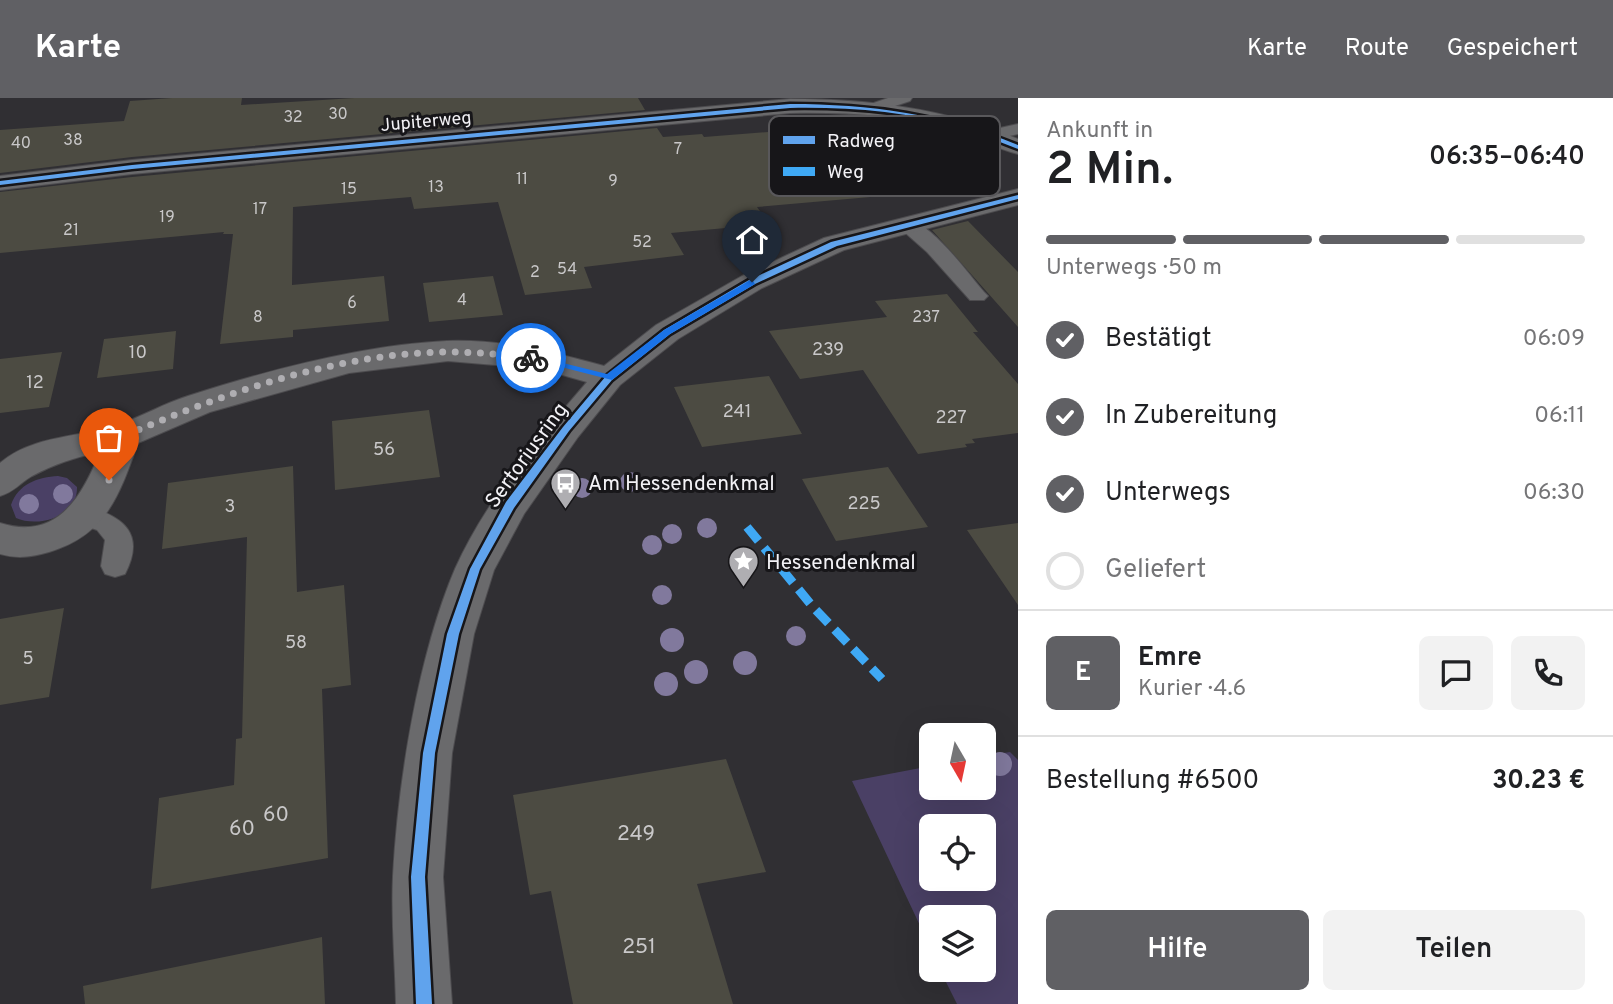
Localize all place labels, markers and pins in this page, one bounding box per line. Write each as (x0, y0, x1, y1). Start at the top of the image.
pin (722, 210, 782, 282)
pin (79, 408, 139, 480)
bus stop icon: Am Hessendenkmal (548, 466, 582, 510)
place label: Am Hessendenkmal (588, 471, 775, 498)
place icon: Hessendenkmal (726, 545, 760, 589)
place label: Hessendenkmal (766, 550, 916, 577)

